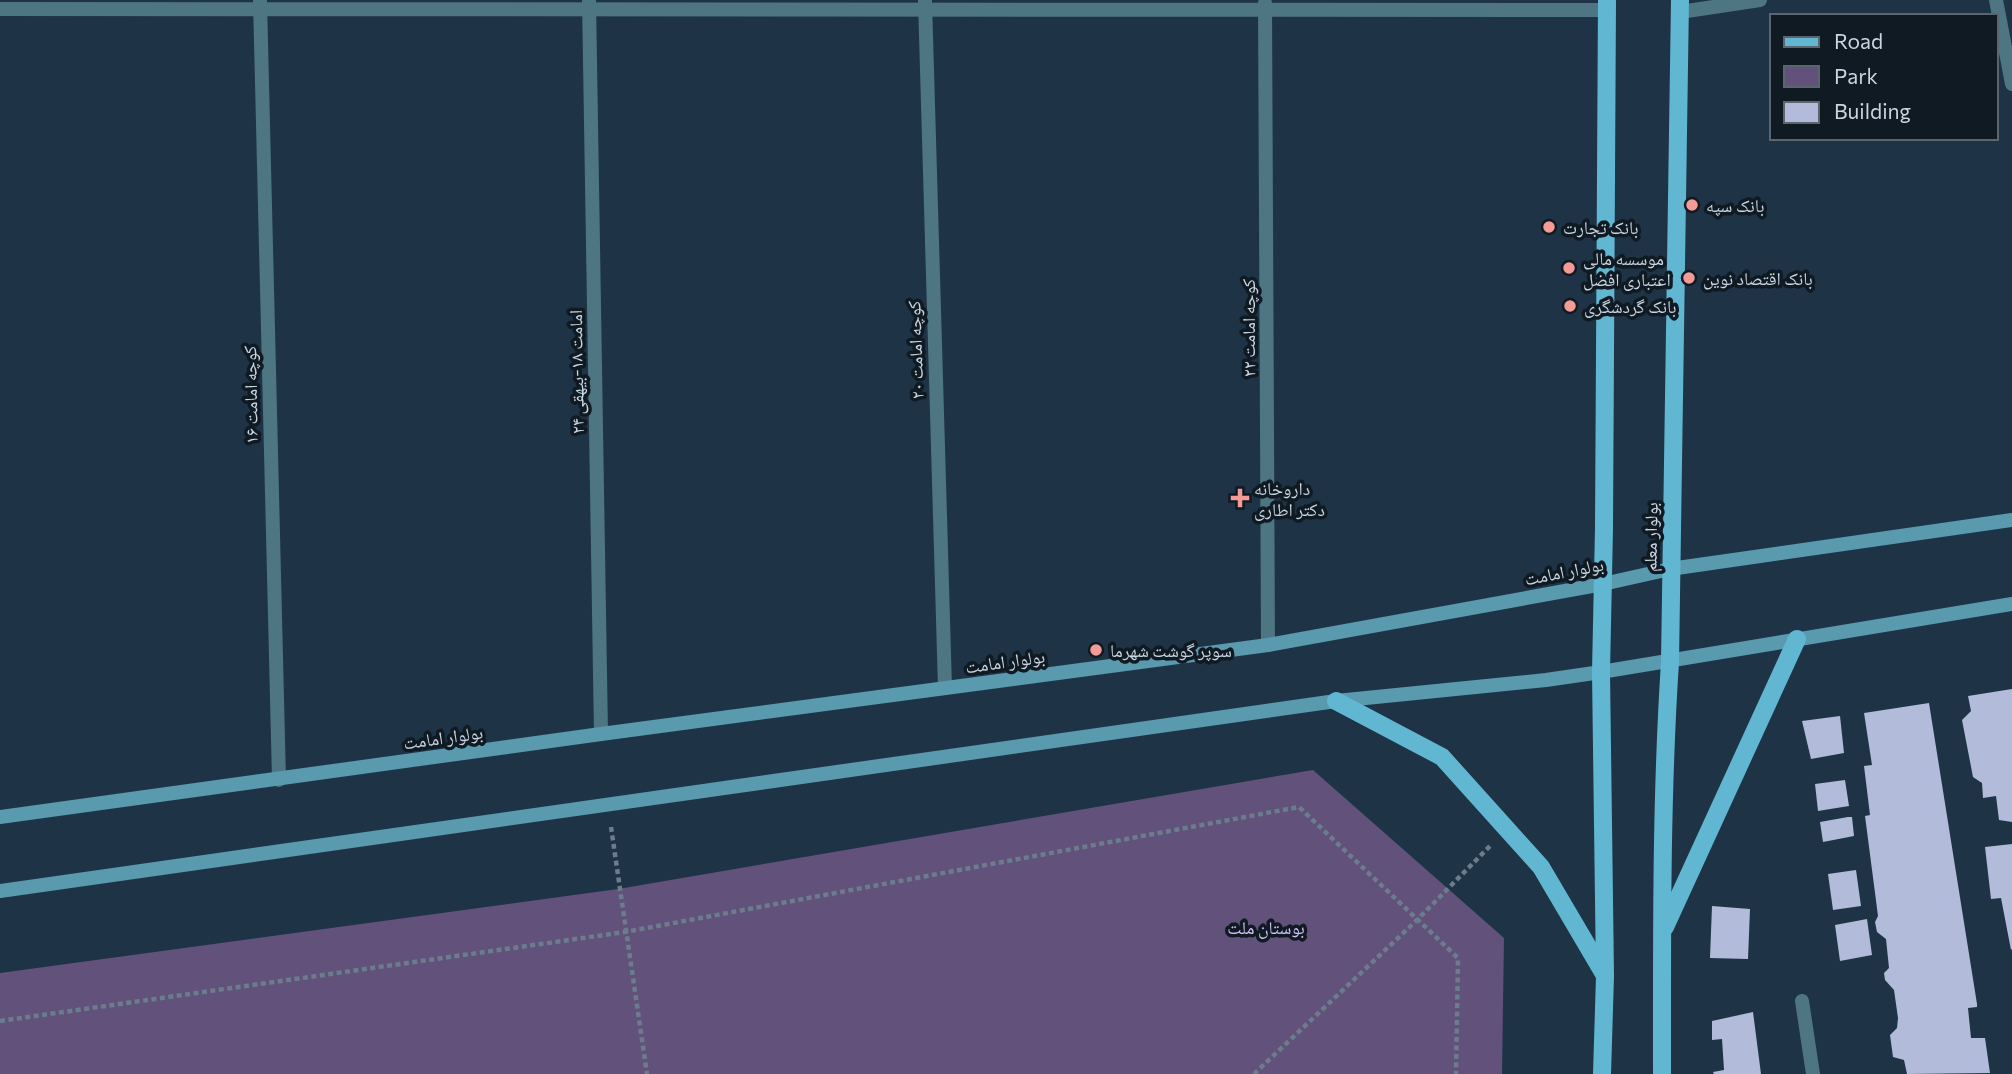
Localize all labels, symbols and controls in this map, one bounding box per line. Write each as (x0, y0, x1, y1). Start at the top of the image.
legend (1770, 14, 1998, 140)
text: Road (1834, 28, 1883, 53)
text: Park (1834, 63, 1878, 88)
text: Building (1834, 98, 1911, 123)
place label: بانک سپه (1706, 194, 1764, 217)
marker: بانک سپه (1684, 197, 1700, 213)
place label: بانک تجارت (1563, 216, 1638, 239)
marker: بانک تجارت (1541, 219, 1557, 235)
place label: موسسه مالی اعتباری افضل (1583, 247, 1671, 291)
marker: موسسه مالی اعتباری افضل (1561, 260, 1577, 276)
place label: بانک اقتصاد نوین (1703, 267, 1813, 290)
marker: بانک اقتصاد نوین (1681, 270, 1697, 286)
street label: کوچه امامت ۲۲ (1237, 278, 1260, 377)
place label: بانک گردشگری (1584, 295, 1677, 318)
marker: بانک گردشگری (1562, 298, 1578, 314)
street label: کوچه امامت ۲۰ (902, 300, 928, 400)
street label: امامت ۱۸-بیهقی ۲۴ (564, 310, 589, 434)
street label: کوچه امامت ۱۶ (238, 345, 263, 444)
place label: داروخانه دکتر اطاری (1254, 477, 1325, 521)
marker: داروخانه دکتر اطاری (1232, 490, 1248, 506)
street label: بولوار معلم (1638, 502, 1664, 572)
street label: بولوار امامت (1523, 553, 1606, 590)
place label: سوپر گوشت شهرما (1110, 639, 1232, 662)
marker: سوپر گوشت شهرما (1088, 642, 1104, 658)
street label: بولوار امامت (964, 645, 1046, 678)
street label: بولوار امامت (402, 721, 484, 754)
park label: بوستان ملت (1227, 916, 1305, 939)

